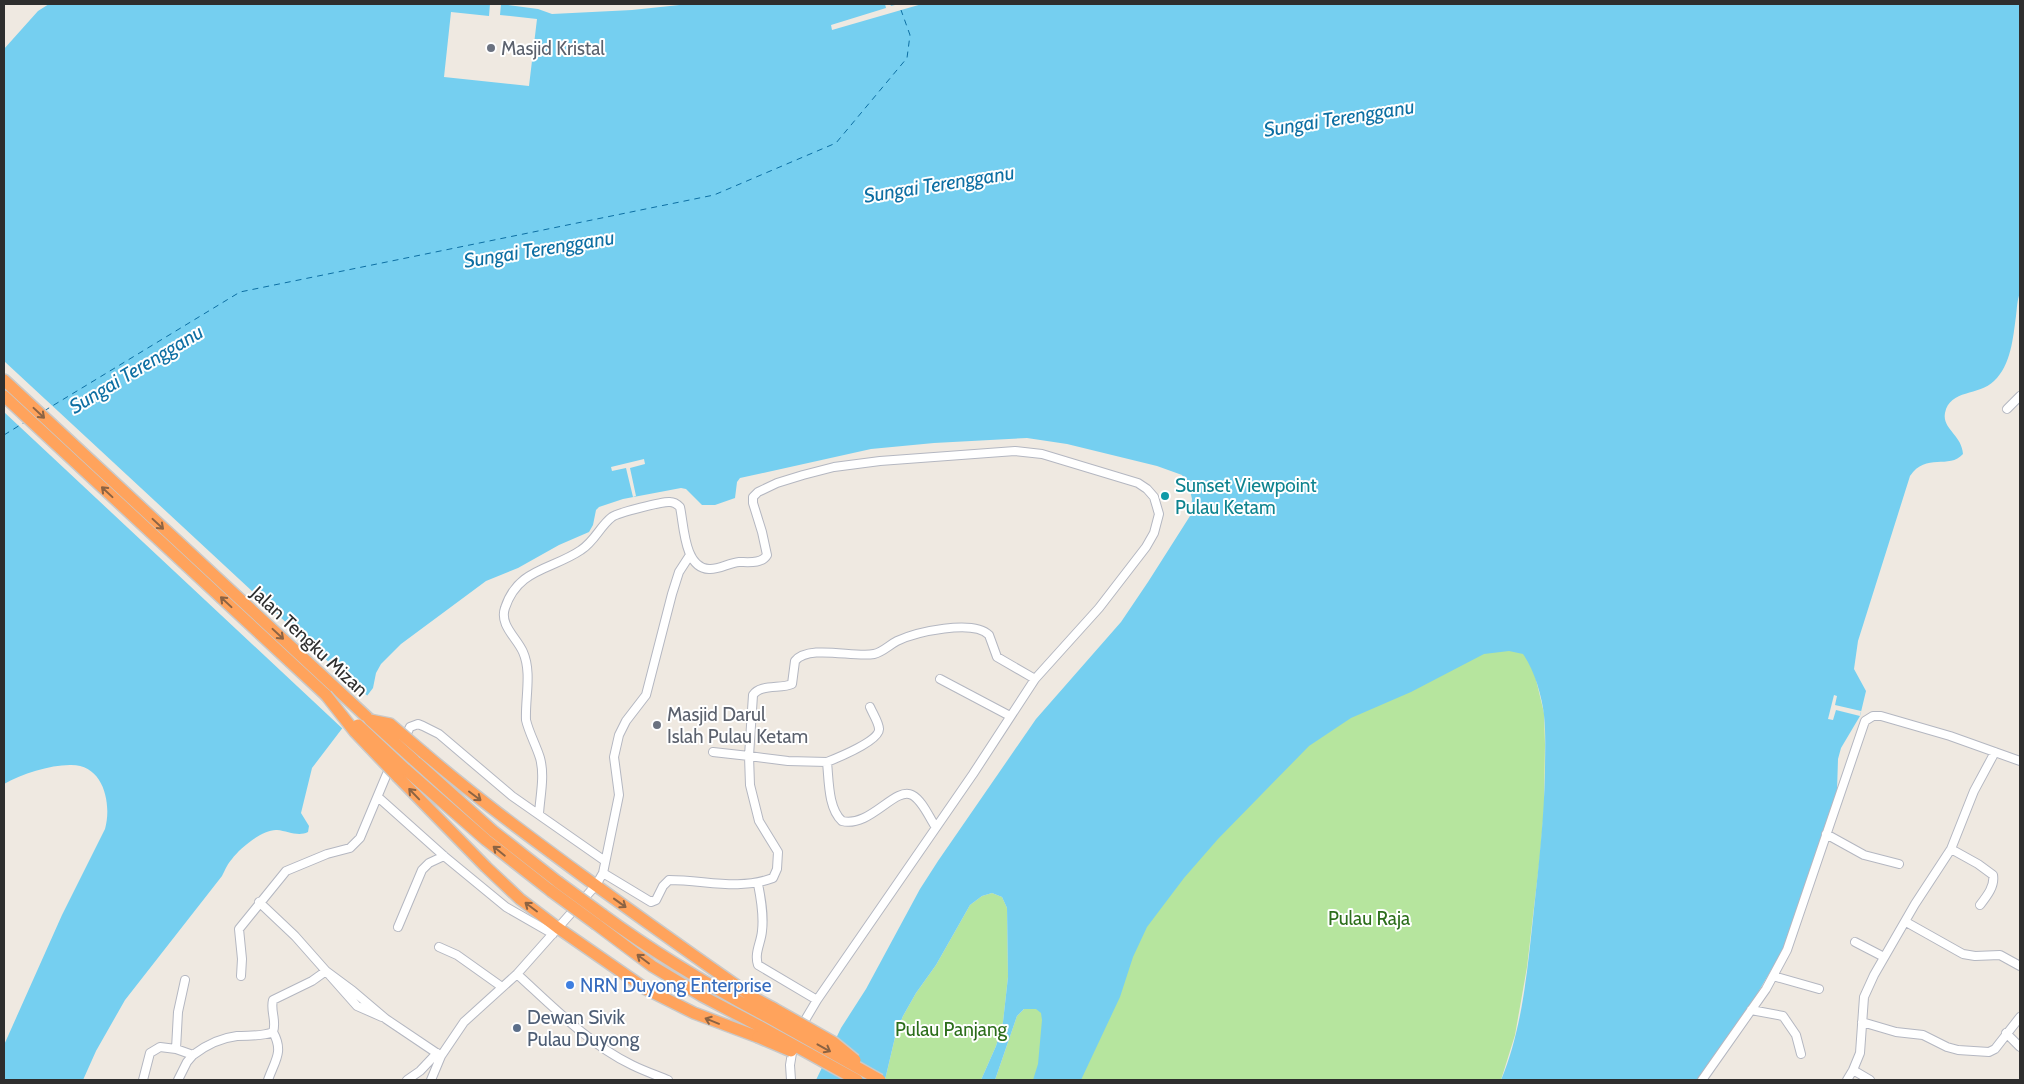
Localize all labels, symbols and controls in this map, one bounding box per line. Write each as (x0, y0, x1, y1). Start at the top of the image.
place label: Masjid Kristal (501, 37, 605, 60)
marker: Masjid Kristal (485, 42, 497, 54)
water label: Sungai Terengganu (1262, 94, 1416, 142)
water label: Sungai Terengganu (862, 160, 1016, 208)
water label: Sungai Terengganu (462, 225, 616, 273)
water label: Sungai Terengganu (65, 320, 207, 418)
one-way arrow (33, 407, 46, 419)
place label: Sunset Viewpoint Pulau Ketam (1175, 474, 1317, 519)
one-way arrow (101, 486, 114, 498)
marker: Sunset Viewpoint Pulau Ketam (1159, 490, 1171, 502)
one-way arrow (152, 518, 165, 530)
street label: Jalan Tengku Mizan (246, 581, 373, 701)
one-way arrow (220, 596, 233, 608)
one-way arrow (271, 628, 284, 640)
place label: Masjid Darul Islah Pulau Ketam (667, 703, 808, 748)
marker: Masjid Darul Islah Pulau Ketam (651, 719, 663, 731)
one-way arrow (409, 788, 421, 800)
one-way arrow (468, 791, 482, 801)
one-way arrow (493, 845, 506, 856)
one-way arrow (613, 898, 627, 908)
one-way arrow (524, 902, 538, 912)
park label: Pulau Raja (1328, 907, 1410, 930)
one-way arrow (637, 954, 650, 965)
place label: NRN Duyong Enterprise (580, 974, 772, 997)
marker: NRN Duyong Enterprise (564, 979, 576, 991)
place label: Dewan Sivik Pulau Duyong (527, 1006, 640, 1051)
one-way arrow (705, 1015, 720, 1024)
park label: Pulau Panjang (895, 1018, 1008, 1041)
marker: Dewan Sivik Pulau Duyong (511, 1022, 523, 1034)
one-way arrow (816, 1044, 831, 1054)

